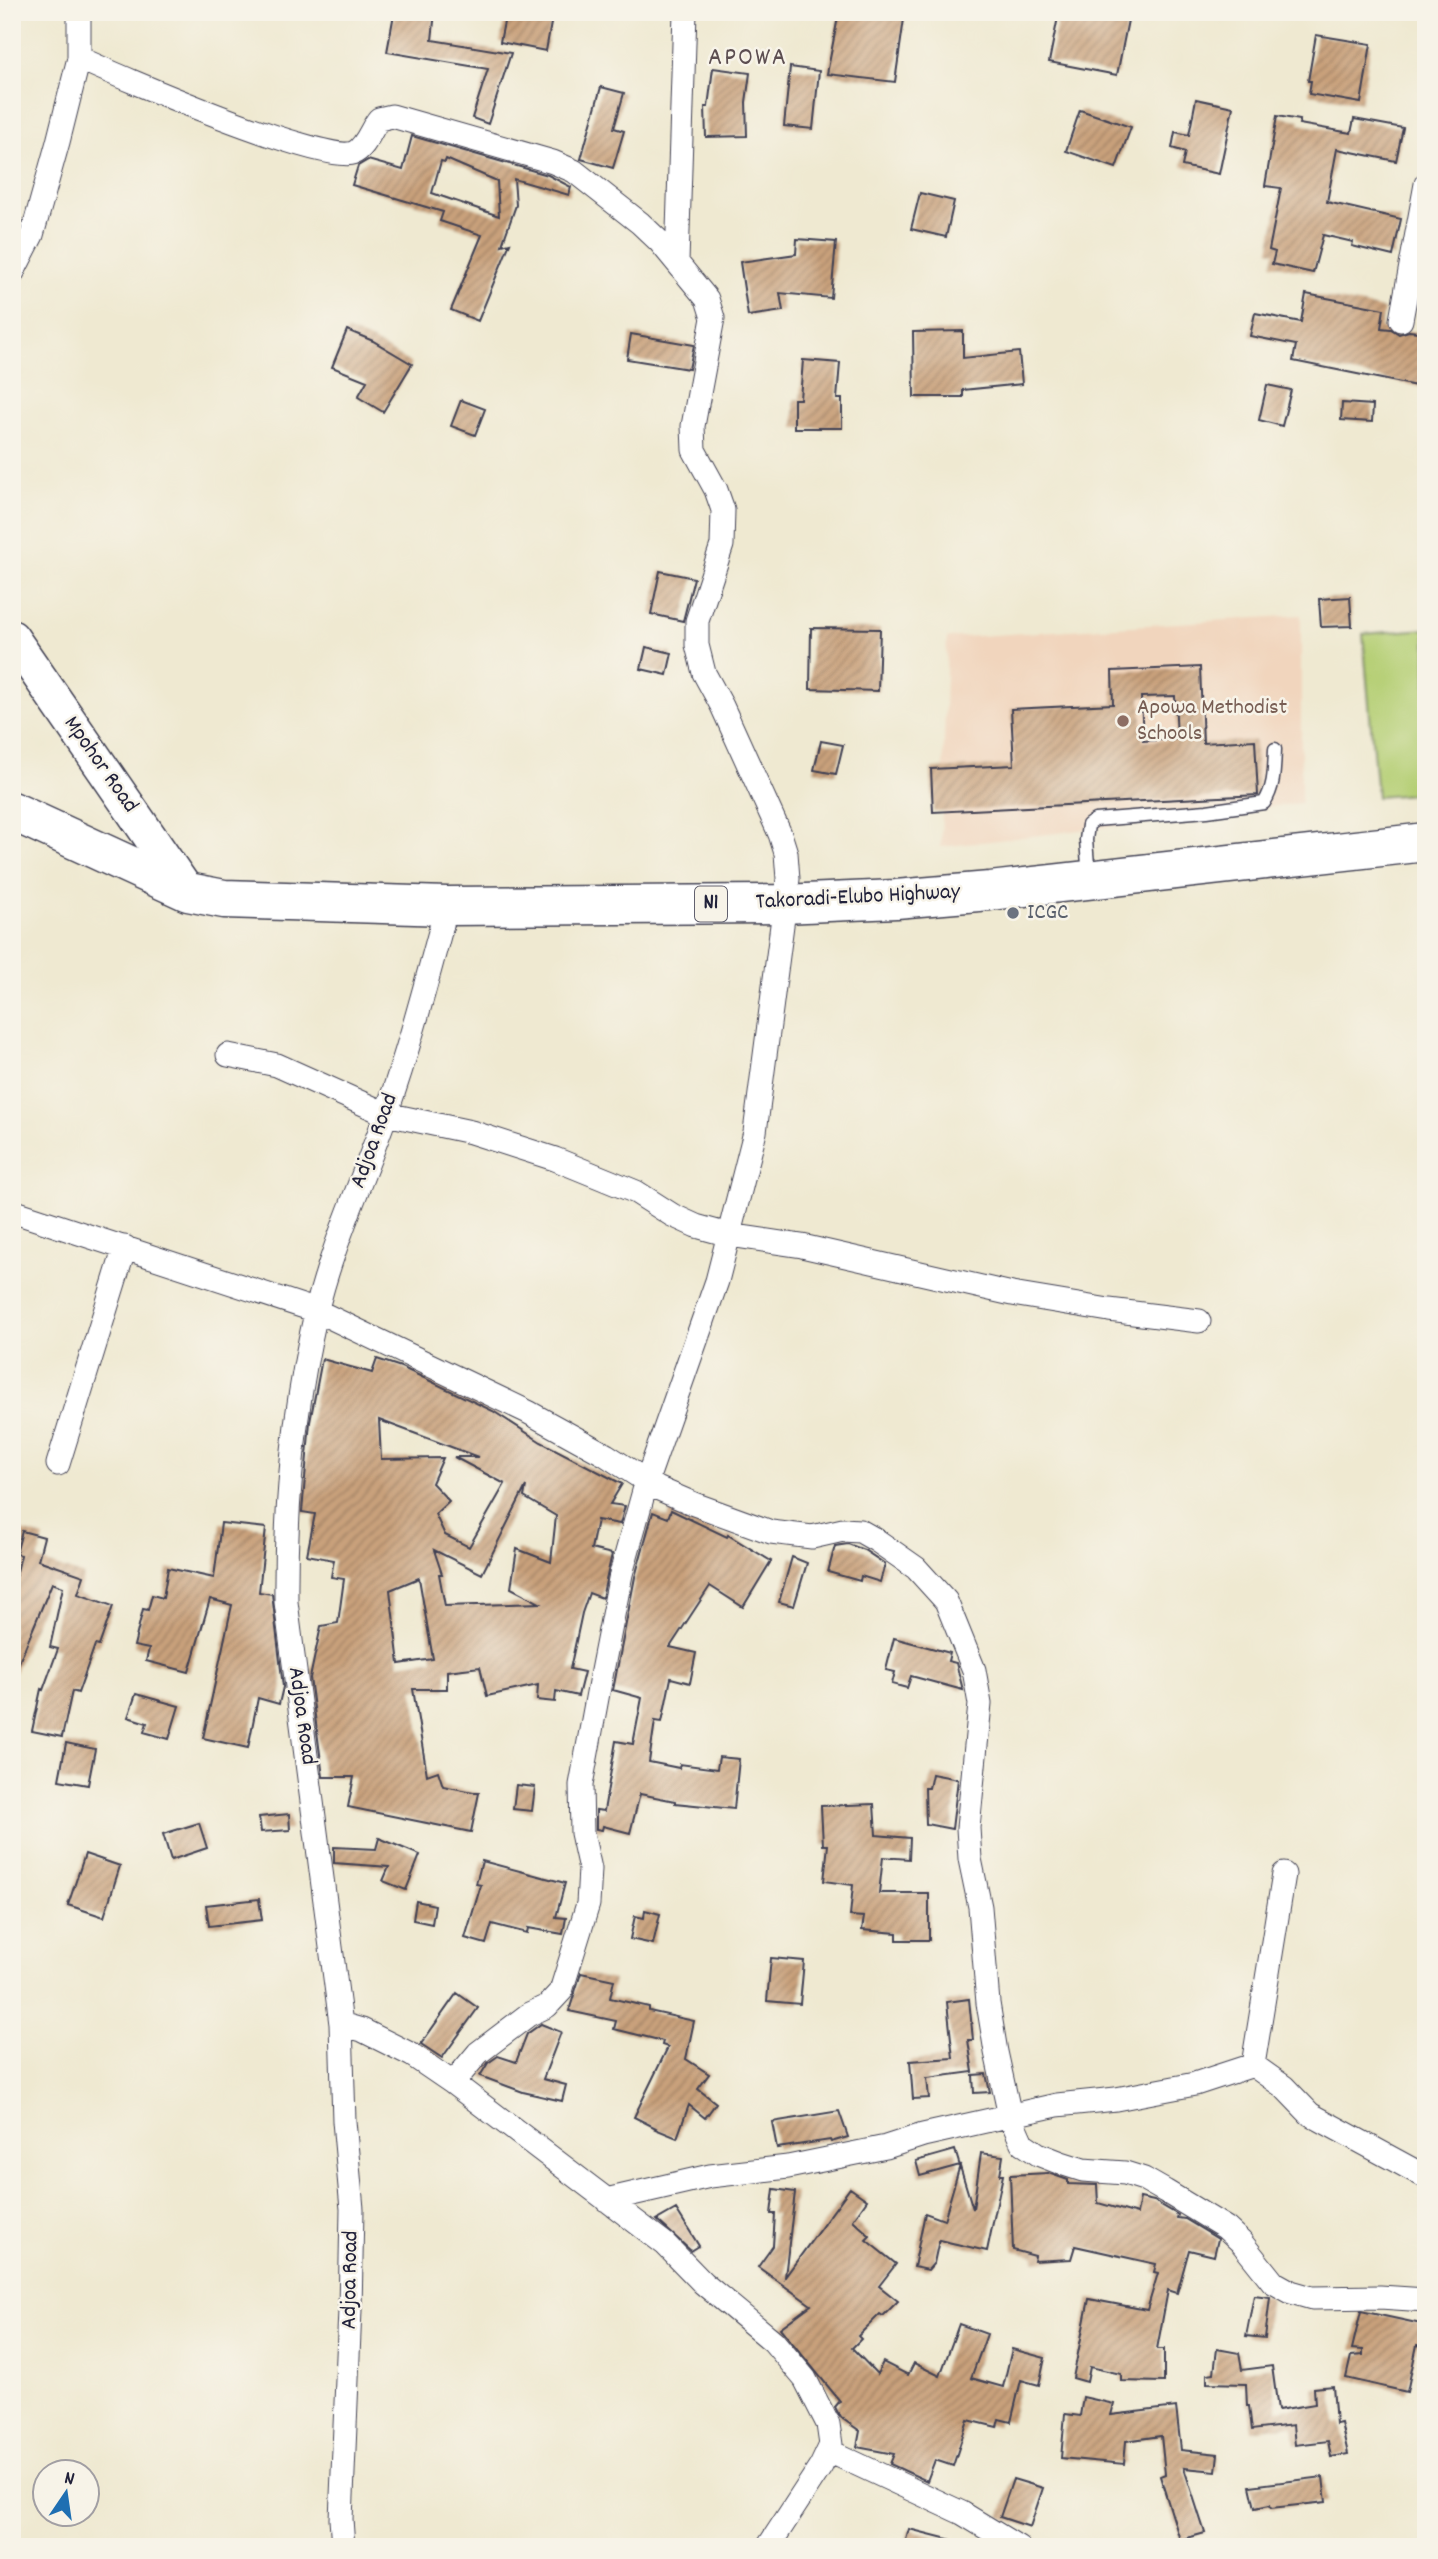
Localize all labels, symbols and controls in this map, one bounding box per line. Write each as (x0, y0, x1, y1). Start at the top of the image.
district label: APOWA (708, 40, 788, 77)
place label: Apowa Methodist Schools (1137, 692, 1287, 751)
street label: Mpohor Road (54, 710, 146, 820)
marker: Apowa Methodist Schools (1115, 713, 1131, 729)
street label: Takoradi-Elubo Highway (755, 876, 962, 920)
road number: N1 (695, 886, 727, 922)
place label: ICGC (1027, 897, 1068, 930)
marker: ICGC (1005, 905, 1021, 921)
street label: Adjoa Road (343, 1089, 407, 1193)
street label: Adjoa Road (278, 1665, 324, 1767)
street label: Adjoa Road (334, 2230, 368, 2330)
north arrow (32, 2458, 102, 2528)
text: N (61, 2466, 77, 2494)

